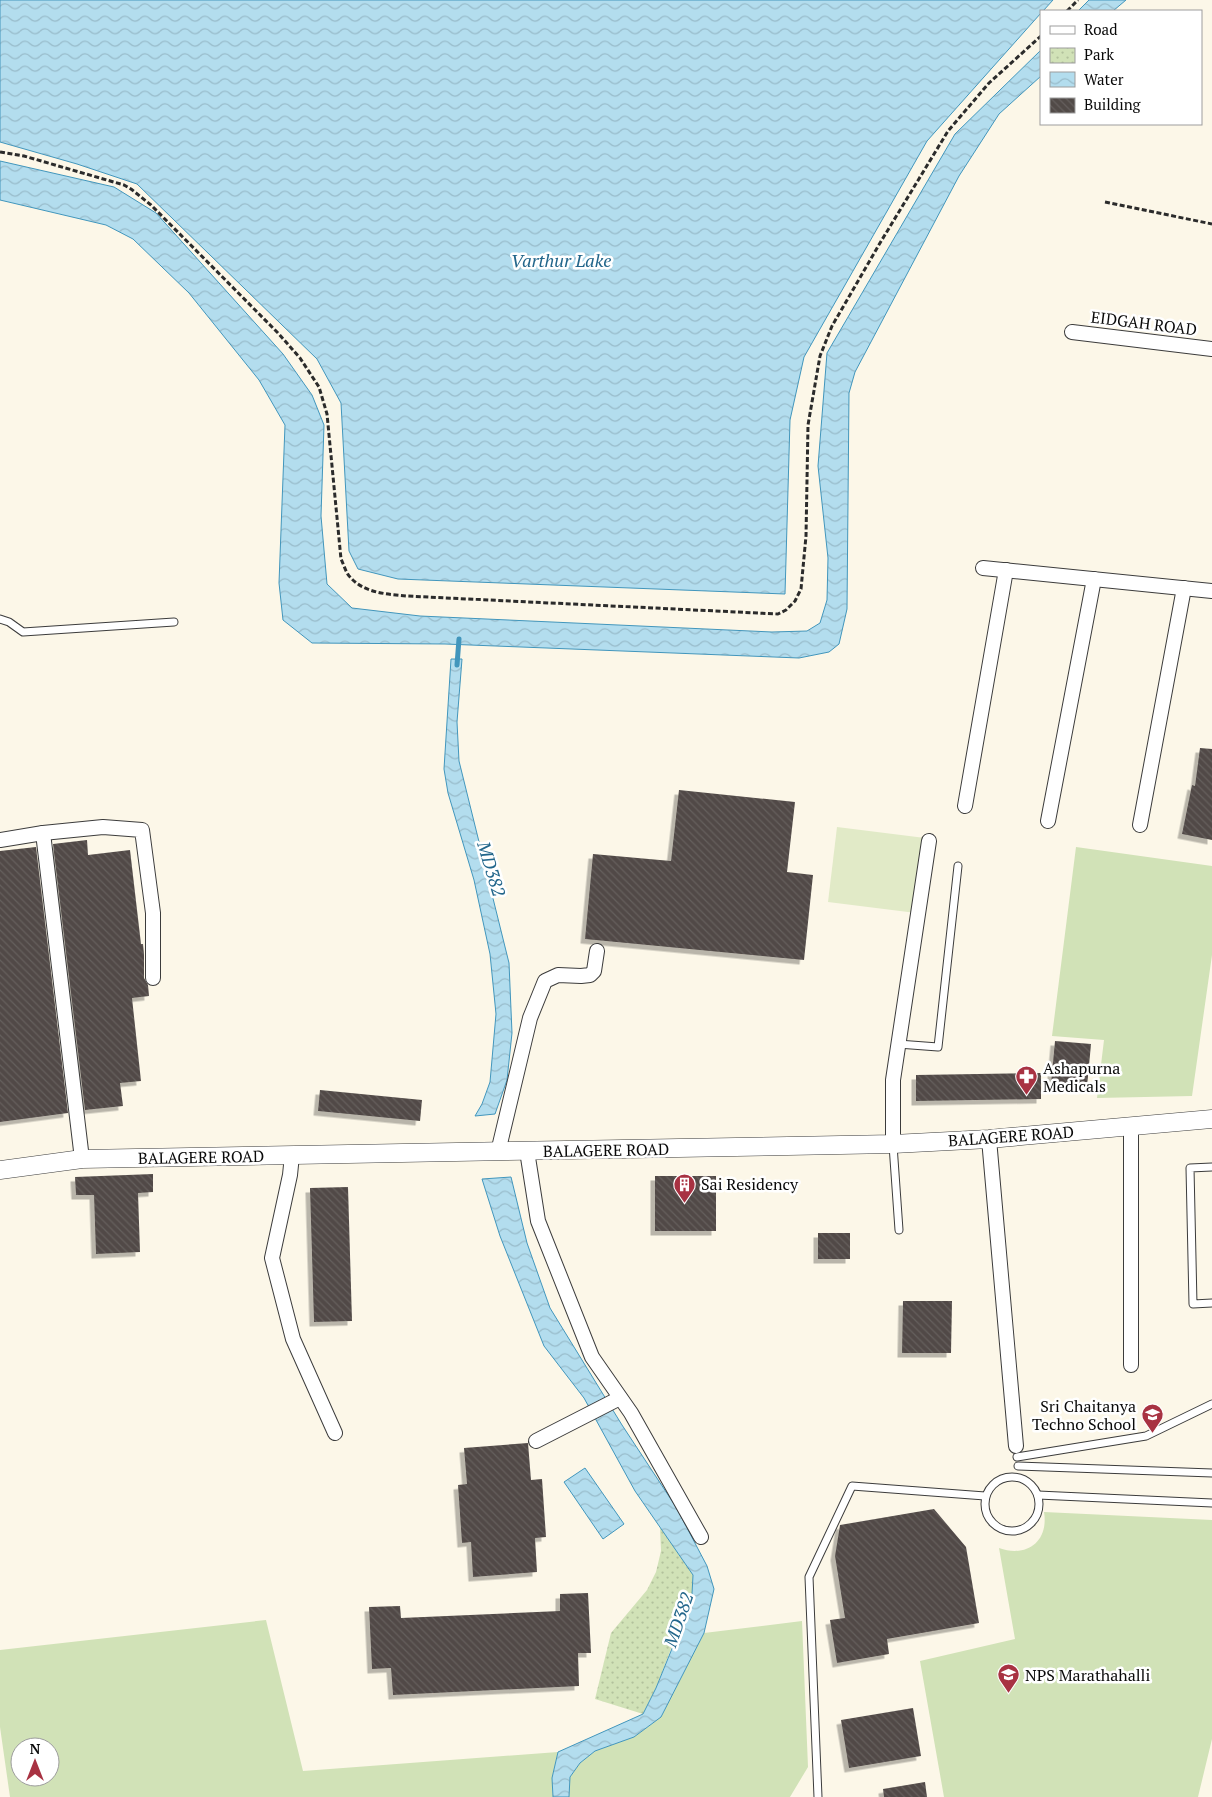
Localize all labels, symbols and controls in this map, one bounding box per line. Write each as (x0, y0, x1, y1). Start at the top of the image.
legend (1040, 10, 1202, 125)
text: Road (1084, 19, 1117, 39)
text: Park (1084, 44, 1114, 64)
text: Water (1084, 69, 1124, 89)
text: Building (1084, 94, 1142, 114)
water label: Varthur Lake (511, 248, 611, 272)
street label: EIDGAH ROAD (1090, 306, 1198, 340)
water label: MD382 (472, 837, 512, 900)
place label: Ashapurna Medicals (1043, 1057, 1120, 1097)
pharmacy icon: Ashapurna Medicals (1015, 1065, 1039, 1096)
street label: BALAGERE ROAD (947, 1121, 1075, 1151)
street label: BALAGERE ROAD (543, 1138, 669, 1162)
street label: BALAGERE ROAD (138, 1145, 264, 1169)
building icon: Sai Residency (673, 1172, 697, 1203)
place label: Sai Residency (701, 1173, 799, 1195)
place label: Sri Chaitanya Techno School (1032, 1395, 1136, 1435)
school or university icon: Sri Chaitanya Techno School (1140, 1403, 1164, 1434)
water label: MD382 (657, 1589, 699, 1651)
school or university icon: NPS Marathahalli (997, 1663, 1021, 1694)
place label: NPS Marathahalli (1025, 1664, 1150, 1686)
north arrow (10, 1737, 60, 1787)
text: N (30, 1739, 41, 1758)

